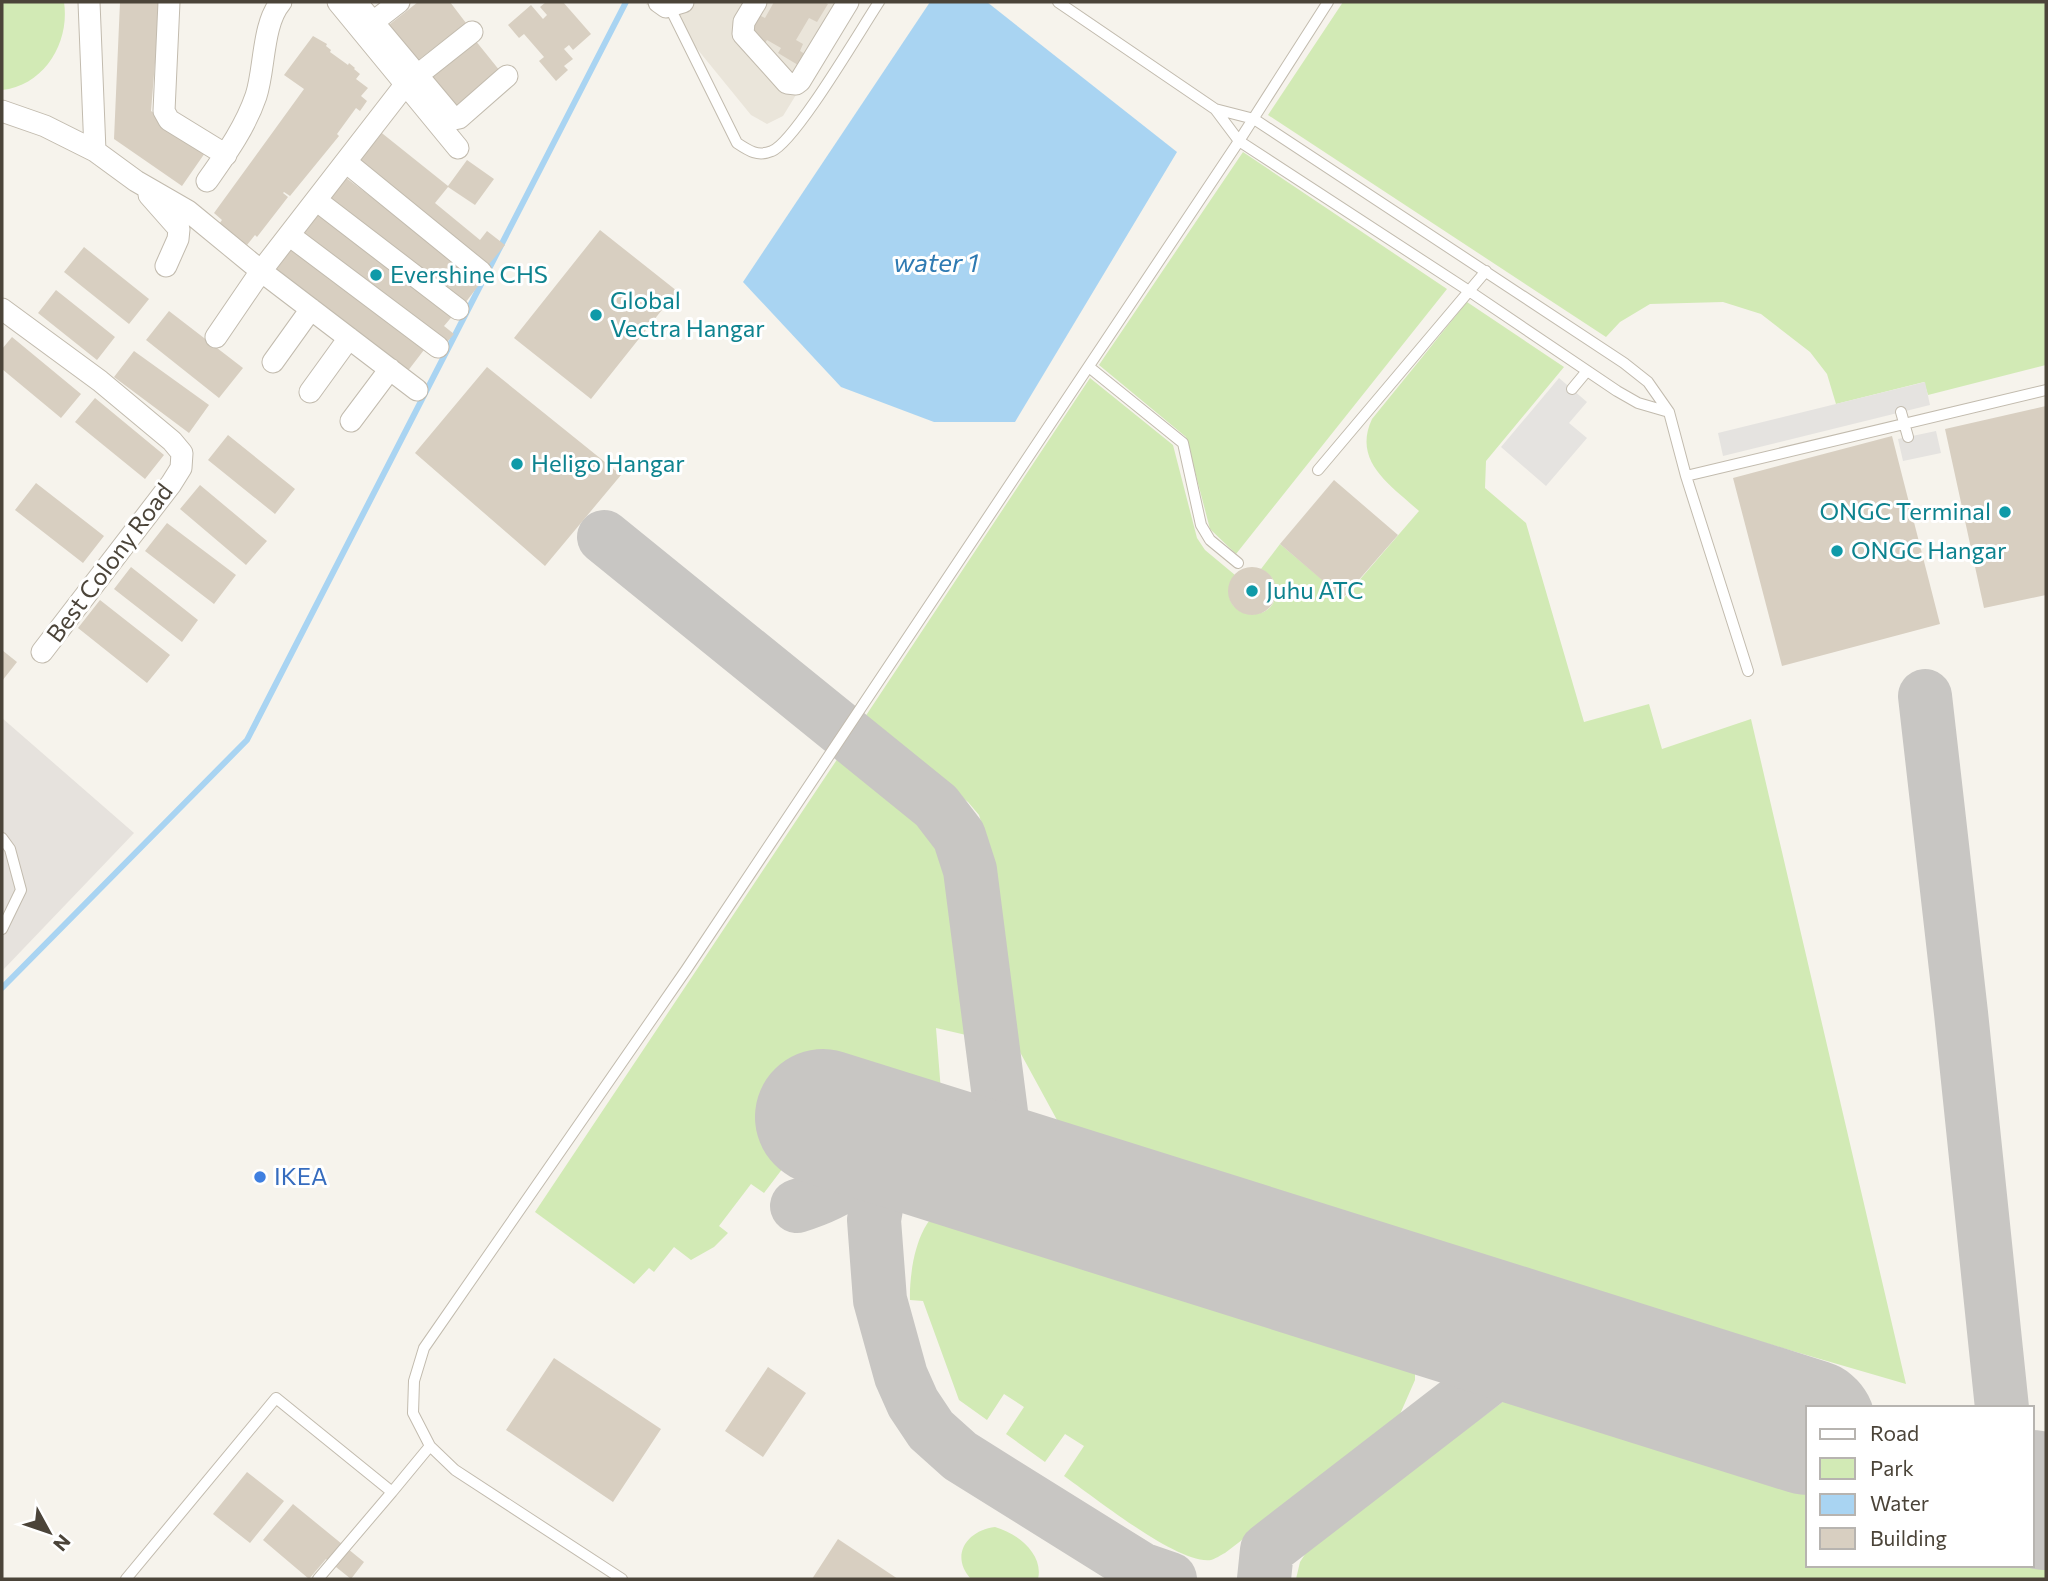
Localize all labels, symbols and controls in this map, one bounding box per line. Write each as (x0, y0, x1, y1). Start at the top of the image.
water label: water 1 (894, 246, 978, 277)
place label: Evershine CHS (390, 259, 548, 288)
marker: Evershine CHS (368, 267, 384, 283)
place label: Global Vectra Hangar (610, 285, 765, 342)
marker: Global Vectra Hangar (588, 307, 604, 323)
place label: Heligo Hangar (531, 448, 685, 477)
marker: Heligo Hangar (509, 456, 525, 472)
street label: Best Colony Road (40, 477, 178, 647)
place label: ONGC Terminal (1819, 496, 1991, 525)
marker: ONGC Terminal (1997, 504, 2013, 520)
place label: ONGC Hangar (1851, 535, 2007, 564)
marker: ONGC Hangar (1829, 543, 1845, 559)
place label: Juhu ATC (1266, 575, 1364, 604)
marker: Juhu ATC (1244, 583, 1260, 599)
place label: IKEA (274, 1161, 328, 1190)
marker: IKEA (252, 1169, 268, 1185)
legend (1806, 1406, 2034, 1567)
text: Road (1870, 1420, 1919, 1445)
text: Park (1870, 1455, 1914, 1480)
text: Water (1870, 1490, 1929, 1515)
north arrow (14, 1497, 84, 1567)
text: Building (1870, 1525, 1947, 1550)
text: N (49, 1530, 76, 1556)

